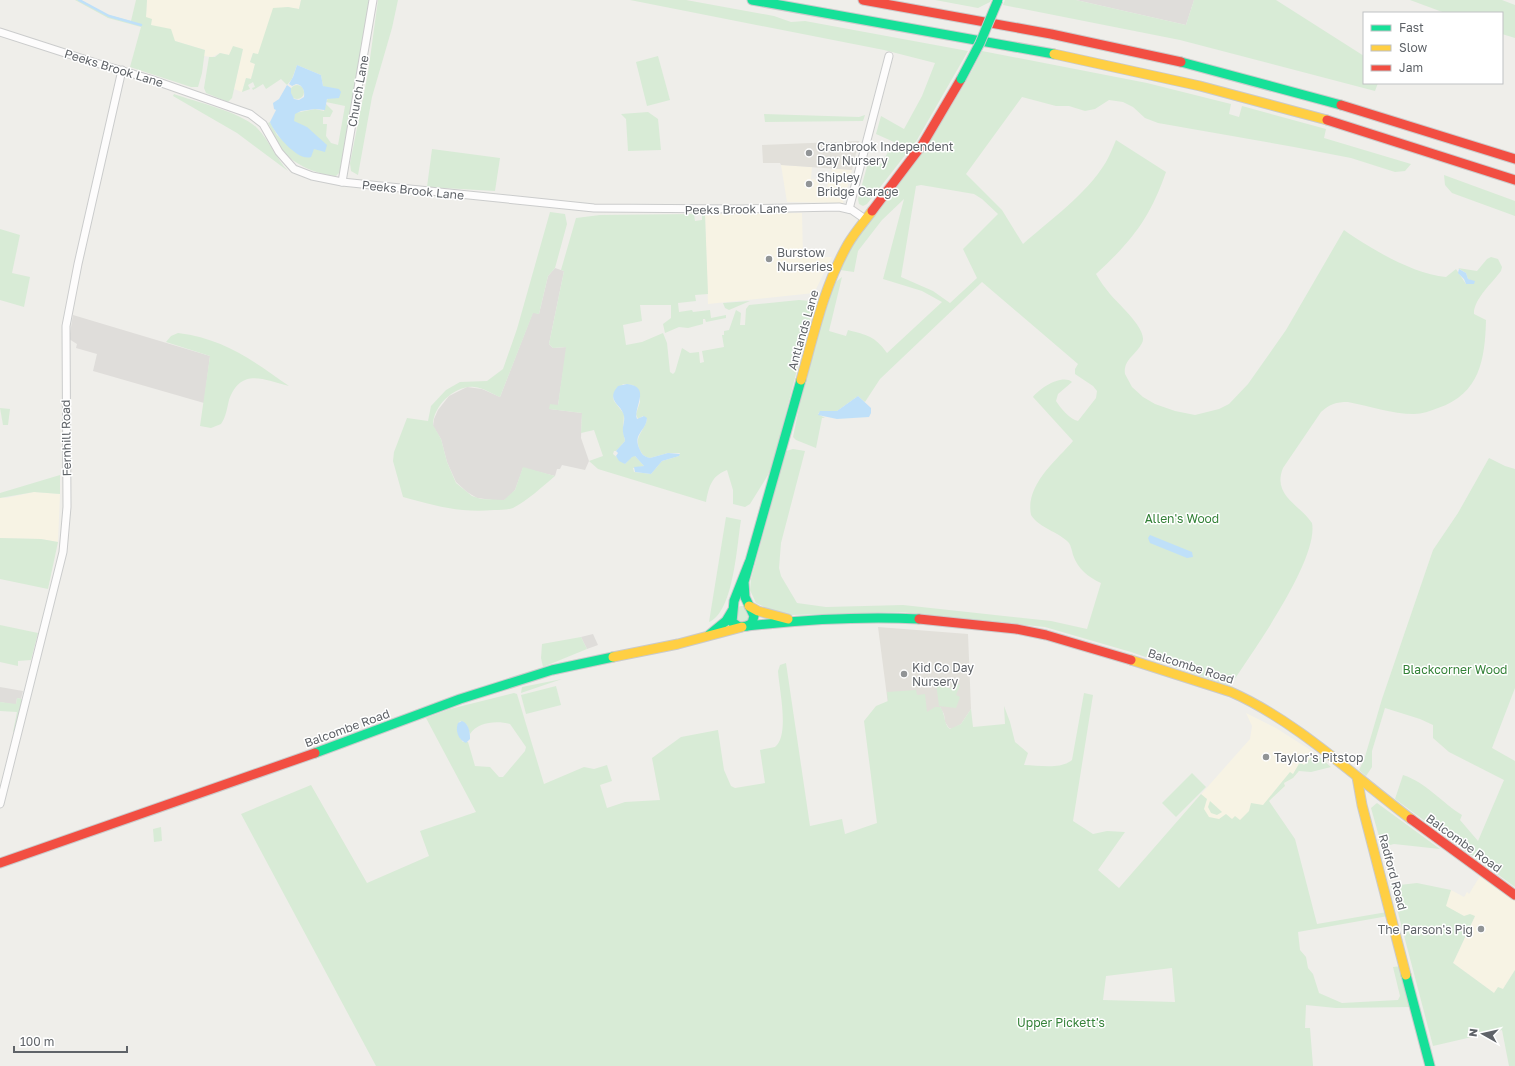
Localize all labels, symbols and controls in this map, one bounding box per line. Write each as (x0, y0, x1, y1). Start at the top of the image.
legend (1363, 12, 1503, 84)
text: Fast (1399, 20, 1424, 35)
text: Slow (1399, 40, 1427, 55)
street label: Peeks Brook Lane (63, 46, 165, 90)
street label: Church Lane (344, 54, 372, 128)
text: Jam (1399, 60, 1423, 75)
place label: Cranbrook Independent Day Nursery (817, 139, 954, 168)
marker: Cranbrook Independent Day Nursery (804, 148, 814, 158)
place label: Shipley Bridge Garage (817, 170, 899, 199)
street label: Peeks Brook Lane (361, 177, 465, 203)
marker: Shipley Bridge Garage (804, 179, 814, 189)
street label: Peeks Brook Lane (685, 201, 787, 217)
place label: Burstow Nurseries (777, 245, 833, 274)
marker: Burstow Nurseries (764, 254, 774, 264)
street label: Antlands Lane (784, 288, 822, 372)
street label: Fernhill Road (58, 400, 74, 476)
park label: Allen's Wood (1145, 511, 1219, 526)
street label: Balcombe Road (1146, 645, 1236, 687)
place label: Kid Co Day Nursery (912, 660, 974, 689)
park label: Blackcorner Wood (1402, 662, 1508, 677)
marker: Kid Co Day Nursery (899, 669, 909, 679)
street label: Balcombe Road (302, 706, 392, 750)
place label: Taylor's Pitstop (1274, 750, 1363, 765)
marker: Taylor's Pitstop (1261, 752, 1271, 762)
street label: Balcombe Road (1423, 811, 1505, 875)
street label: Radford Road (1376, 832, 1410, 912)
place label: The Parson's Pig (1378, 922, 1473, 937)
marker: The Parson's Pig (1476, 924, 1486, 934)
north arrow (1463, 1014, 1503, 1054)
park label: Upper Pickett's (1017, 1015, 1105, 1030)
text: N (1466, 1027, 1480, 1038)
scale bar (14, 1028, 127, 1054)
text: 100 m (20, 1034, 54, 1049)

